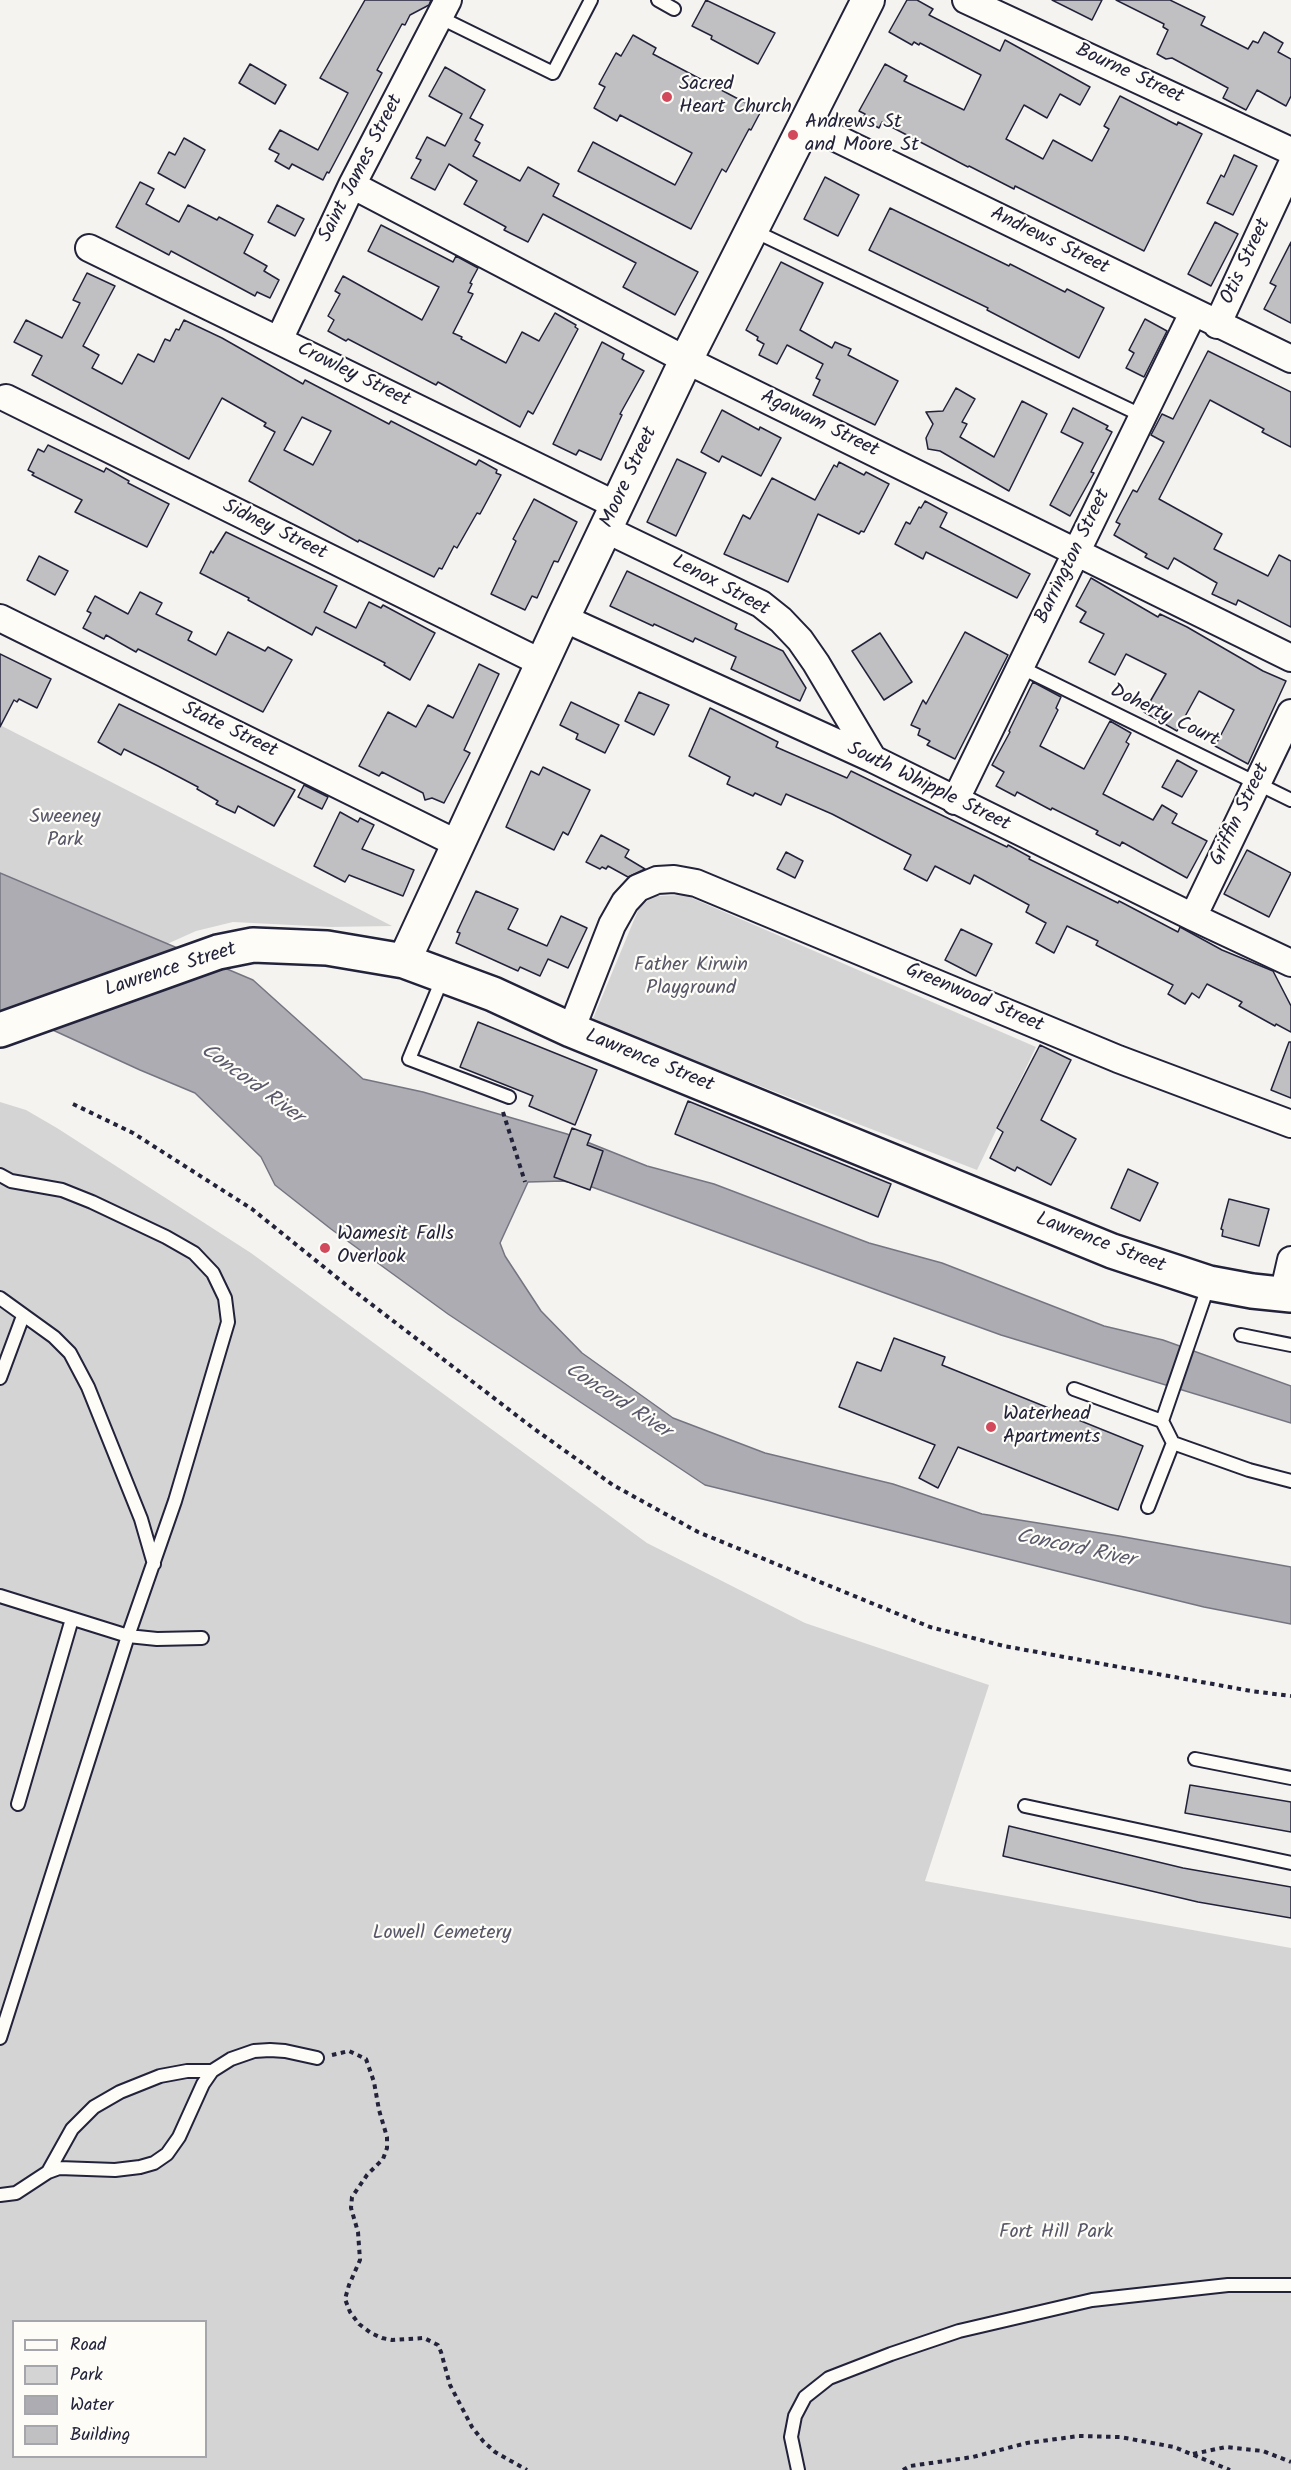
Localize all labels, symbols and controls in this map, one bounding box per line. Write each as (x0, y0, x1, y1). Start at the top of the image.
street label: Bourne Street (1071, 40, 1187, 110)
place label: Sacred Heart Church (679, 74, 792, 121)
marker: Sacred Heart Church (660, 90, 674, 104)
street label: Saint James Street (315, 91, 409, 247)
place label: Andrews St and Moore St (805, 112, 919, 159)
marker: Andrews St and Moore St (786, 128, 800, 142)
street label: Andrews Street (986, 203, 1112, 281)
street label: Otis Street (1217, 215, 1277, 309)
street label: Crowley Street (292, 338, 414, 414)
street label: Agawam Street (756, 386, 882, 464)
street label: Moore Street (596, 424, 664, 532)
street label: Barrington Street (1031, 486, 1117, 628)
street label: Sidney Street (218, 495, 330, 567)
street label: Lenox Street (667, 551, 773, 623)
street label: Doherty Court (1106, 680, 1222, 754)
street label: State Street (177, 698, 281, 764)
street label: South Whipple Street (842, 738, 1014, 838)
street label: Griffin Street (1206, 760, 1276, 870)
park label: Sweeney Park (29, 807, 101, 854)
street label: Lawrence Street (102, 938, 240, 1004)
park label: Father Kirwin Playground (634, 955, 748, 1002)
street label: Greenwood Street (901, 959, 1047, 1039)
street label: Lawrence Street (581, 1025, 717, 1099)
water label: Concord River (195, 1039, 307, 1131)
street label: Lawrence Street (1032, 1208, 1168, 1280)
place label: Wamesit Falls Overlook (337, 1224, 454, 1271)
marker: Wamesit Falls Overlook (318, 1241, 332, 1255)
water label: Concord River (560, 1359, 674, 1445)
place label: Waterhead Apartments (1003, 1404, 1100, 1451)
marker: Waterhead Apartments (984, 1420, 998, 1434)
water label: Concord River (1013, 1525, 1137, 1575)
park label: Lowell Cemetery (373, 1923, 511, 1947)
park label: Fort Hill Park (999, 2222, 1113, 2246)
legend (12, 2320, 207, 2458)
text: Road (70, 2331, 106, 2360)
text: Park (70, 2361, 103, 2390)
text: Water (70, 2391, 114, 2420)
text: Building (70, 2421, 130, 2450)

